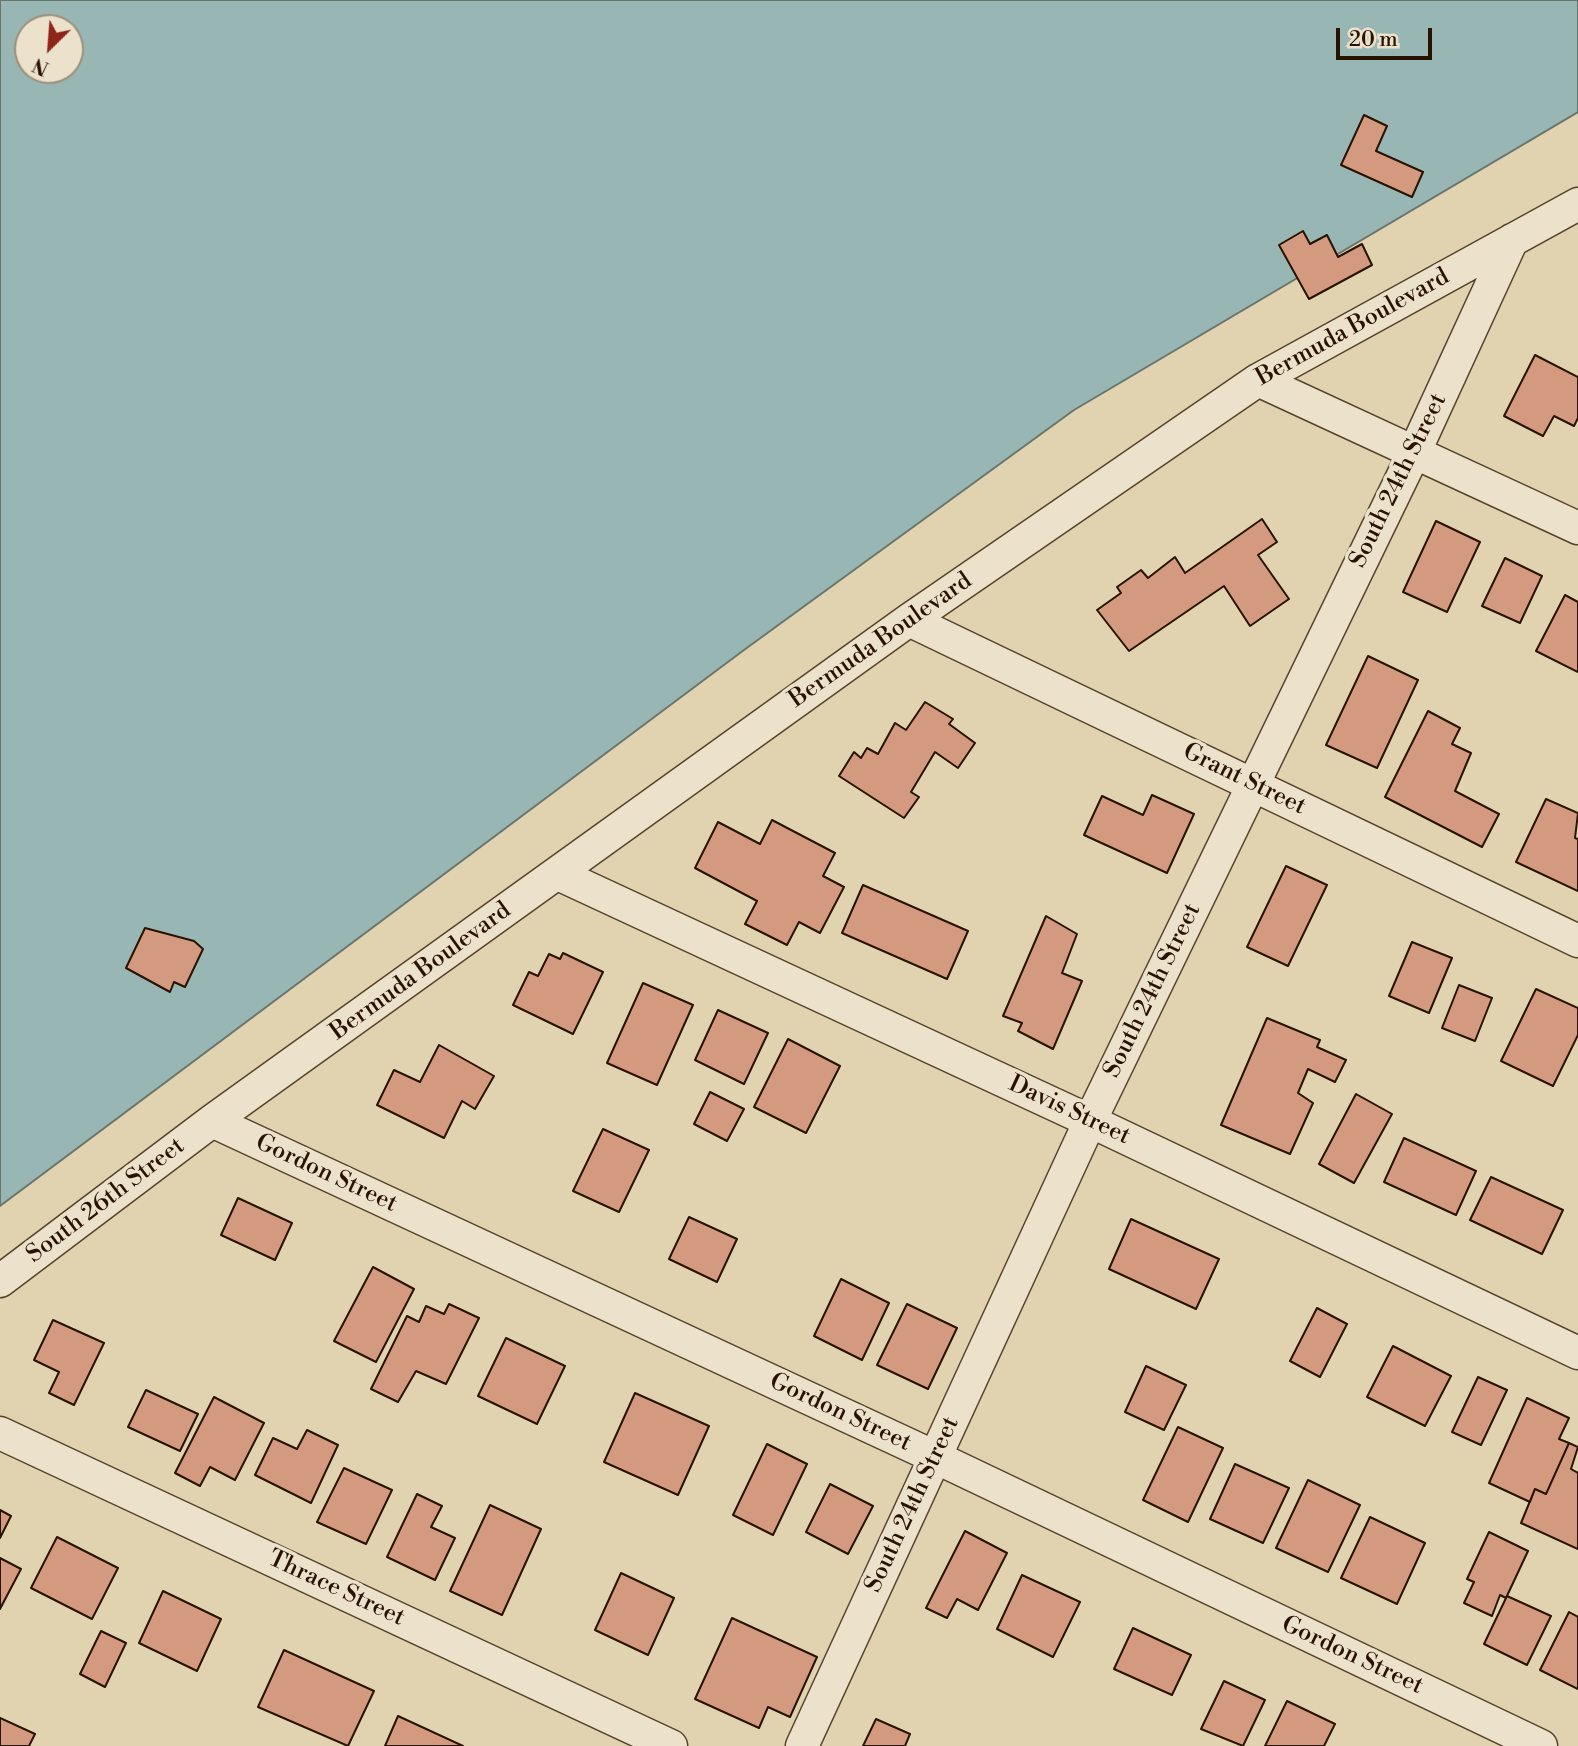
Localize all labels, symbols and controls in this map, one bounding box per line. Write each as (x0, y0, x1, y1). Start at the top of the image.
north arrow (14, 14, 84, 84)
scale bar (1340, 14, 1436, 58)
text: 20 m (1349, 27, 1398, 53)
text: N (29, 52, 53, 80)
street label: Bermuda Boulevard (1251, 263, 1455, 393)
street label: South 24th Street (1344, 389, 1454, 573)
street label: Bermuda Boulevard (784, 567, 978, 715)
street label: Grant Street (1178, 738, 1310, 822)
street label: Bermuda Boulevard (325, 897, 517, 1047)
street label: South 24th Street (1098, 899, 1208, 1083)
street label: Davis Street (1004, 1070, 1134, 1152)
street label: Gordon Street (251, 1129, 401, 1219)
street label: South 26th Street (21, 1132, 191, 1270)
street label: Gordon Street (765, 1368, 915, 1458)
street label: South 24th Street (860, 1413, 966, 1597)
street label: Thrace Street (263, 1545, 409, 1633)
street label: Gordon Street (1277, 1611, 1427, 1701)

